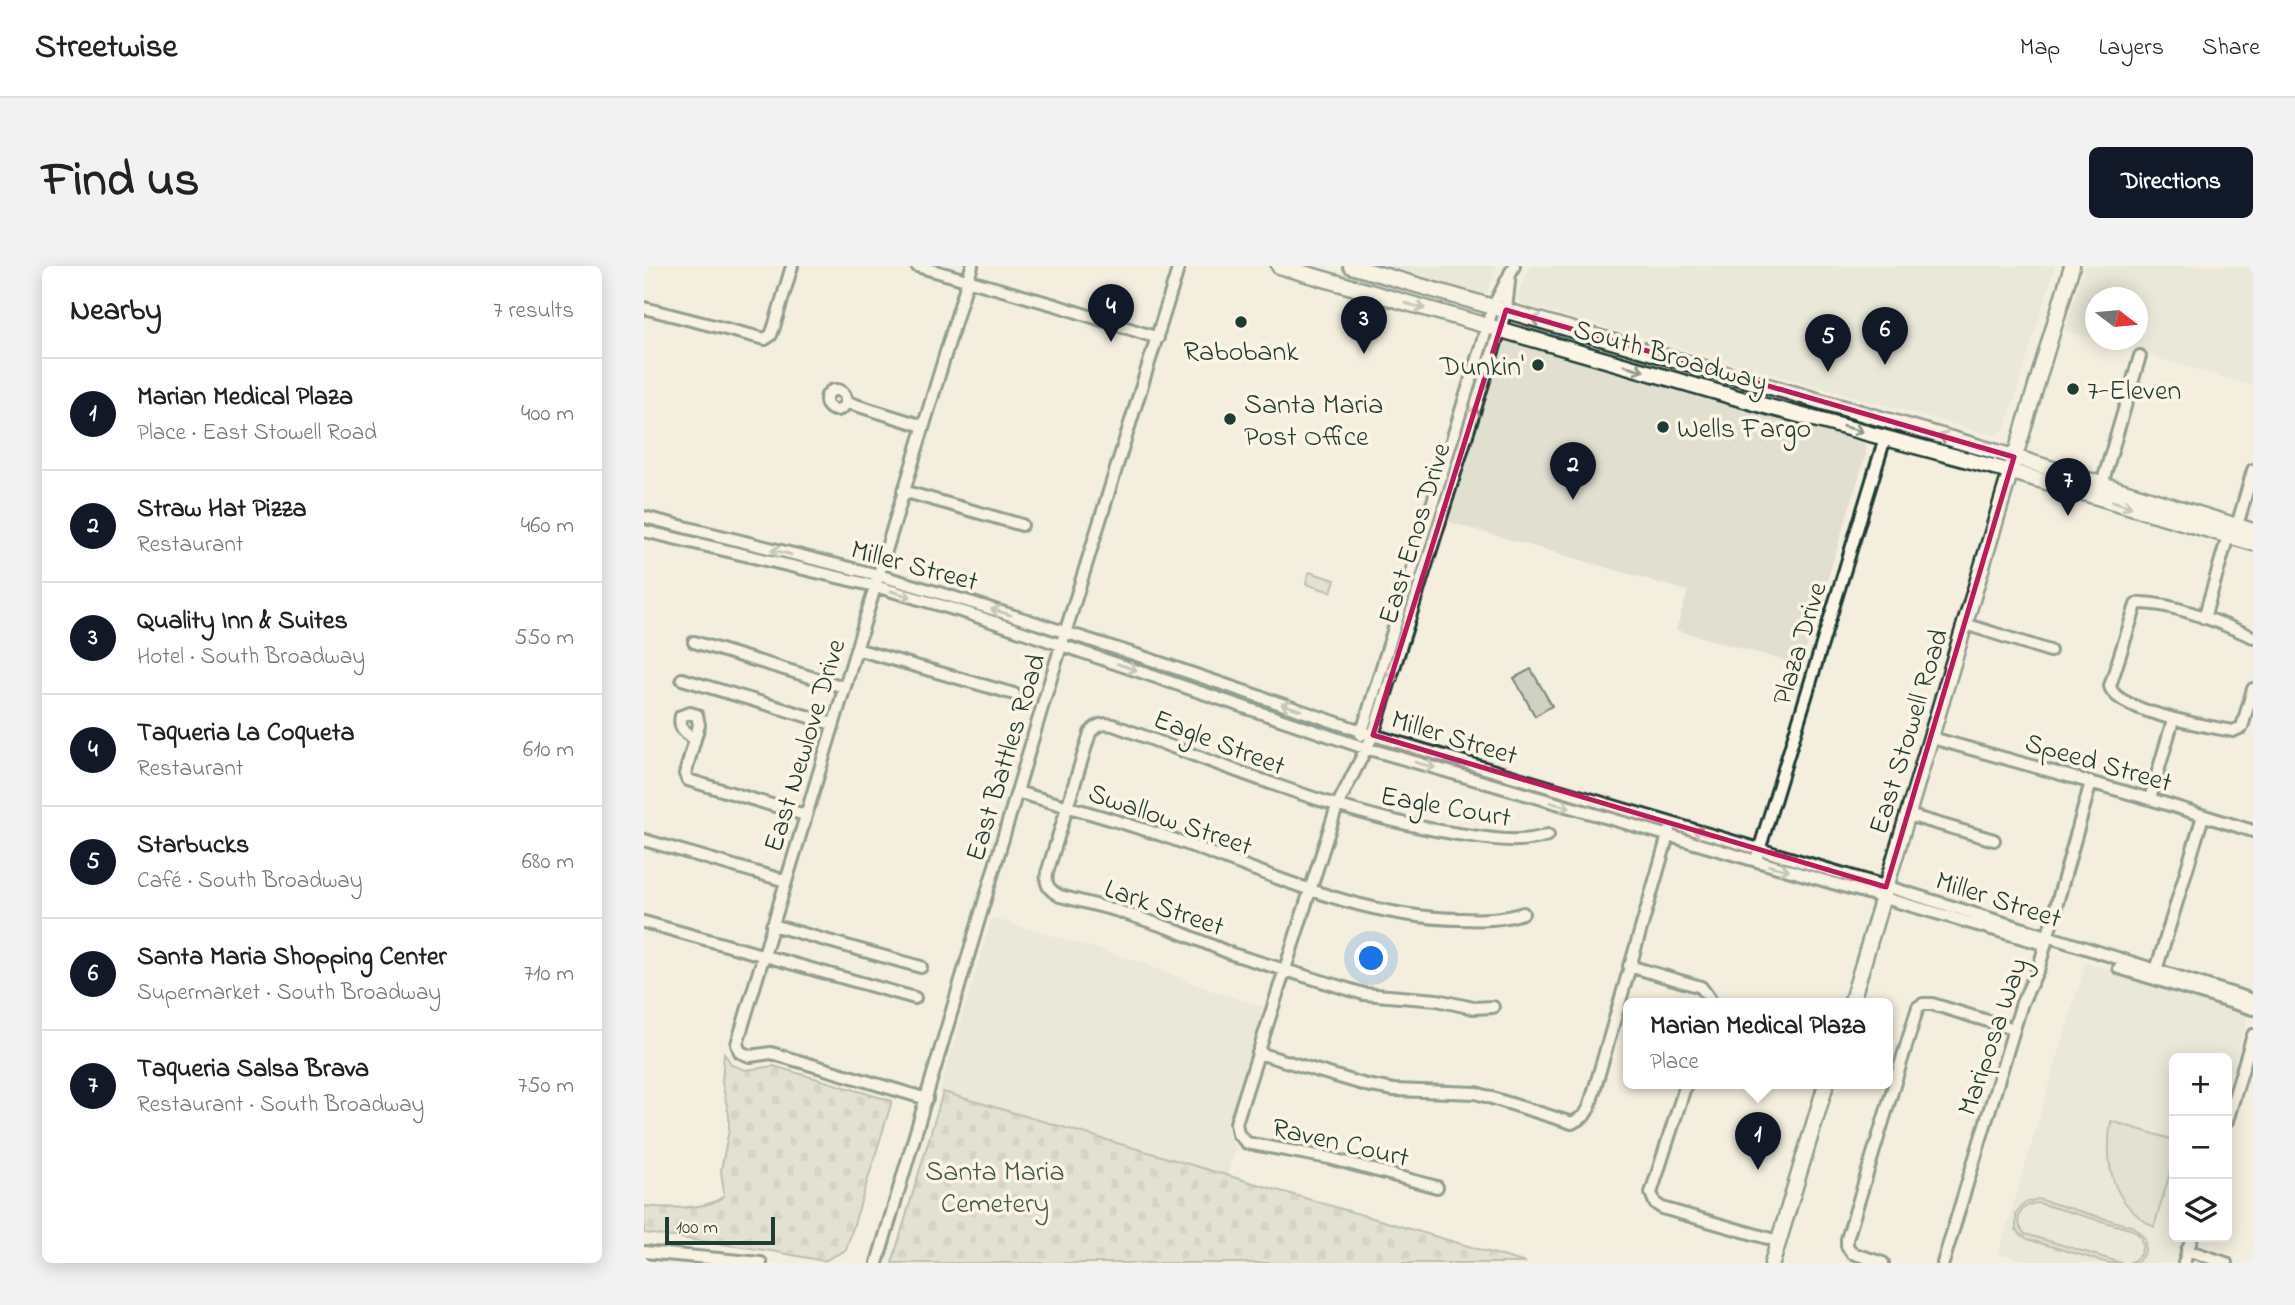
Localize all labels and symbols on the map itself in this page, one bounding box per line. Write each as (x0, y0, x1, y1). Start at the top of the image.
pin: 4 (1088, 284, 1134, 342)
north arrow (2085, 287, 2148, 350)
pin: 3 (1341, 296, 1387, 354)
one-way arrow (1404, 300, 1426, 313)
pin: 6 (1862, 307, 1908, 365)
street label: South Broadway (1568, 310, 1772, 405)
one-way arrow (1531, 313, 1553, 326)
marker: Rabobank (1233, 314, 1249, 330)
pin: 5 (1805, 314, 1851, 372)
place label: Rabobank (1183, 333, 1299, 374)
place label: Dunkin' (1439, 348, 1524, 389)
marker: Dunkin' (1530, 357, 1546, 373)
one-way arrow (1623, 363, 1645, 376)
place label: 7-Eleven (2087, 372, 2181, 413)
marker: 7-Eleven (2065, 381, 2081, 397)
place label: Santa Maria Post Office (1244, 386, 1383, 459)
one-way arrow (1467, 405, 1480, 427)
place label: Wells Fargo (1677, 410, 1811, 451)
marker: Santa Maria Post Office (1222, 411, 1238, 427)
marker: Wells Fargo (1655, 419, 1671, 435)
one-way arrow (1842, 424, 1864, 437)
one-way arrow (1938, 431, 1960, 444)
street label: East Enos Drive (1369, 438, 1464, 630)
pin: 2 (1550, 442, 1596, 500)
pin: 7 (2045, 458, 2091, 516)
one-way arrow (2111, 499, 2133, 512)
street label: Miller Street (846, 531, 982, 604)
one-way arrow (770, 545, 793, 558)
street label: Plaza Drive (1763, 577, 1840, 711)
one-way arrow (889, 588, 911, 601)
one-way arrow (990, 604, 1012, 617)
street label: East Stowell Road (1860, 624, 1961, 840)
street label: East Newlove Drive (754, 634, 858, 858)
street label: East Battles Road (956, 649, 1058, 867)
one-way arrow (1115, 662, 1137, 674)
one-way arrow (1385, 669, 1398, 691)
street label: Eagle Street (1147, 700, 1291, 788)
one-way arrow (1281, 700, 1303, 712)
street label: Miller Street (1386, 701, 1522, 778)
street label: Speed Street (2020, 724, 2177, 805)
one-way arrow (1414, 760, 1436, 773)
street label: Swallow Street (1082, 774, 1258, 869)
street label: Eagle Court (1377, 777, 1514, 840)
one-way arrow (1549, 800, 1571, 813)
one-way arrow (1692, 826, 1714, 839)
one-way arrow (1767, 862, 1790, 875)
street label: Miller Street (1930, 862, 2066, 941)
street label: Lark Street (1099, 870, 1229, 949)
your location (1354, 941, 1388, 975)
street label: Mariposa Way (1948, 953, 2040, 1122)
street label: Raven Court (1268, 1109, 1413, 1180)
pin: 1 (1735, 1112, 1781, 1170)
park label: Santa Maria Cemetery (925, 1153, 1065, 1226)
scale bar (665, 1214, 775, 1246)

